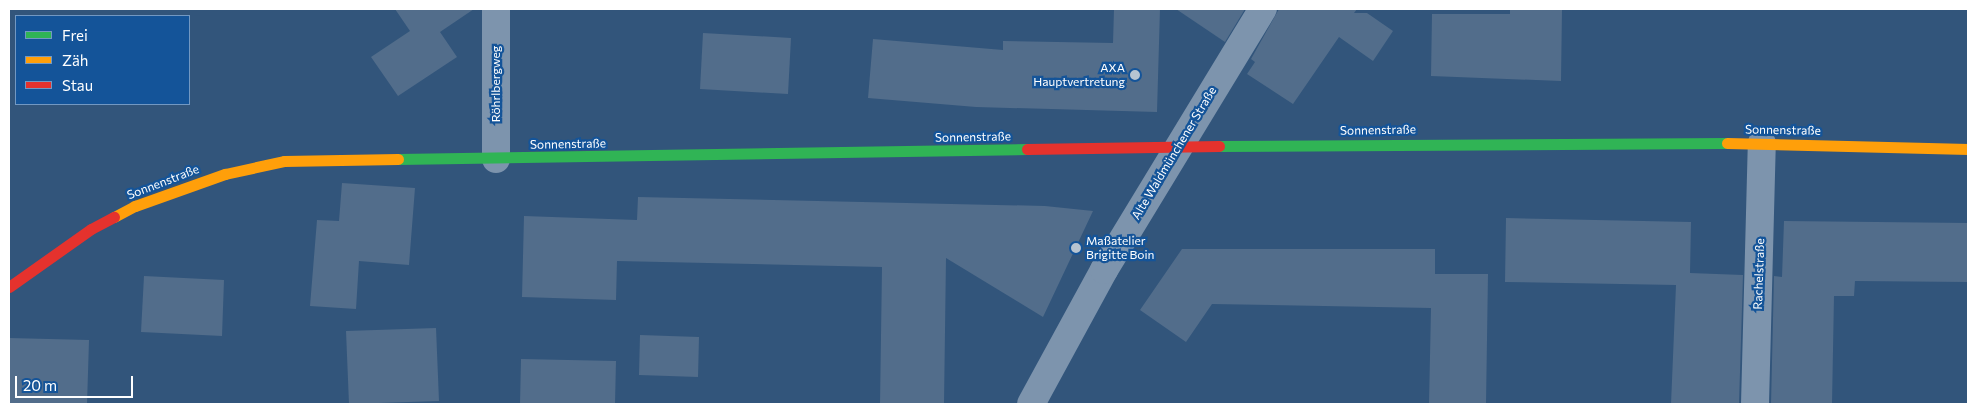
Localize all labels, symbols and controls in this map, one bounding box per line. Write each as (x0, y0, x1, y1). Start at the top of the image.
legend (15, 15, 190, 105)
text: Frei (62, 26, 88, 44)
street label: Röhrlbergweg (489, 46, 503, 122)
text: Zäh (62, 51, 88, 69)
place label: AXA Hauptvertretung (1033, 61, 1125, 89)
marker: AXA Hauptvertretung (1129, 69, 1141, 81)
text: Stau (62, 76, 93, 94)
street label: Alte Waldmünchener Straße (1129, 84, 1219, 222)
street label: Sonnenstraße (1340, 122, 1416, 138)
street label: Sonnenstraße (1745, 122, 1821, 138)
street label: Sonnenstraße (935, 129, 1011, 145)
street label: Sonnenstraße (530, 136, 606, 152)
street label: Sonnenstraße (125, 162, 201, 202)
place label: Maßatelier Brigitte Boin (1086, 234, 1154, 262)
street label: Rachelstraße (1751, 238, 1767, 310)
marker: Maßatelier Brigitte Boin (1070, 242, 1082, 254)
scale bar (18, 366, 135, 398)
text: 20 m (23, 376, 57, 394)

